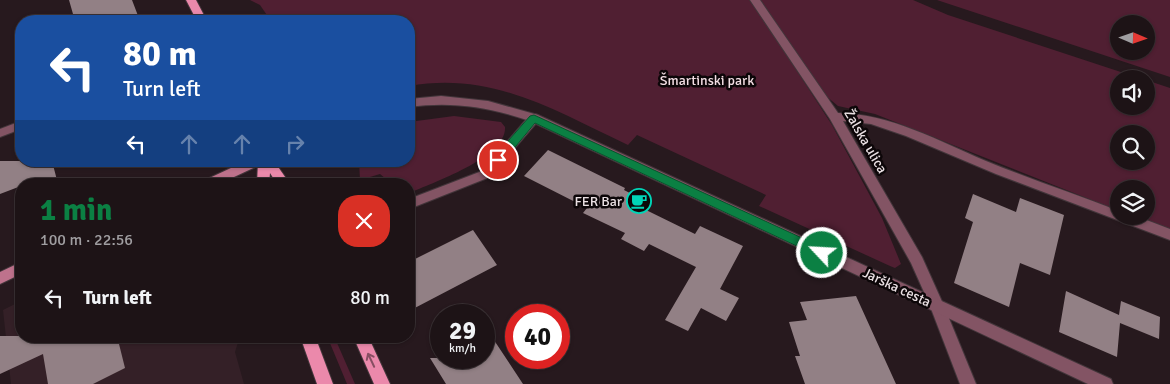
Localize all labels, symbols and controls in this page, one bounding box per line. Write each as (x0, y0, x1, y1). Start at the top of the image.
north arrow (1110, 15, 1155, 60)
map controls (1110, 15, 1155, 225)
text: 80 m (123, 32, 197, 75)
icon: left (40, 35, 105, 100)
button: sound (1110, 70, 1155, 115)
park label: Šmartinski park (660, 72, 754, 89)
text: Turn left (123, 75, 201, 102)
street label: Žalska ulica (840, 106, 891, 176)
button: search (1110, 125, 1155, 170)
icon: left (122, 130, 150, 158)
icon: ahead (175, 130, 203, 158)
icon: ahead (228, 130, 256, 158)
icon: right (281, 130, 309, 158)
pin (477, 139, 519, 181)
icon: arrive (484, 146, 512, 174)
button: layers (1110, 180, 1155, 225)
cafe icon: FER Bar (626, 188, 652, 214)
text: 1 min (40, 192, 112, 229)
place label: FER Bar (575, 193, 623, 210)
button: close (338, 195, 390, 247)
position arrow (795, 226, 847, 278)
text: 100 m · 22:56 (40, 230, 133, 250)
street label: Jarška cesta (860, 264, 934, 311)
icon: left (40, 284, 68, 312)
text: Turn left (83, 286, 152, 310)
text: 80 m (350, 286, 390, 310)
speed limit sign: 40 (505, 304, 570, 369)
text: 29 (449, 315, 476, 346)
text: km/h (449, 341, 476, 356)
one-way arrow (366, 353, 375, 368)

